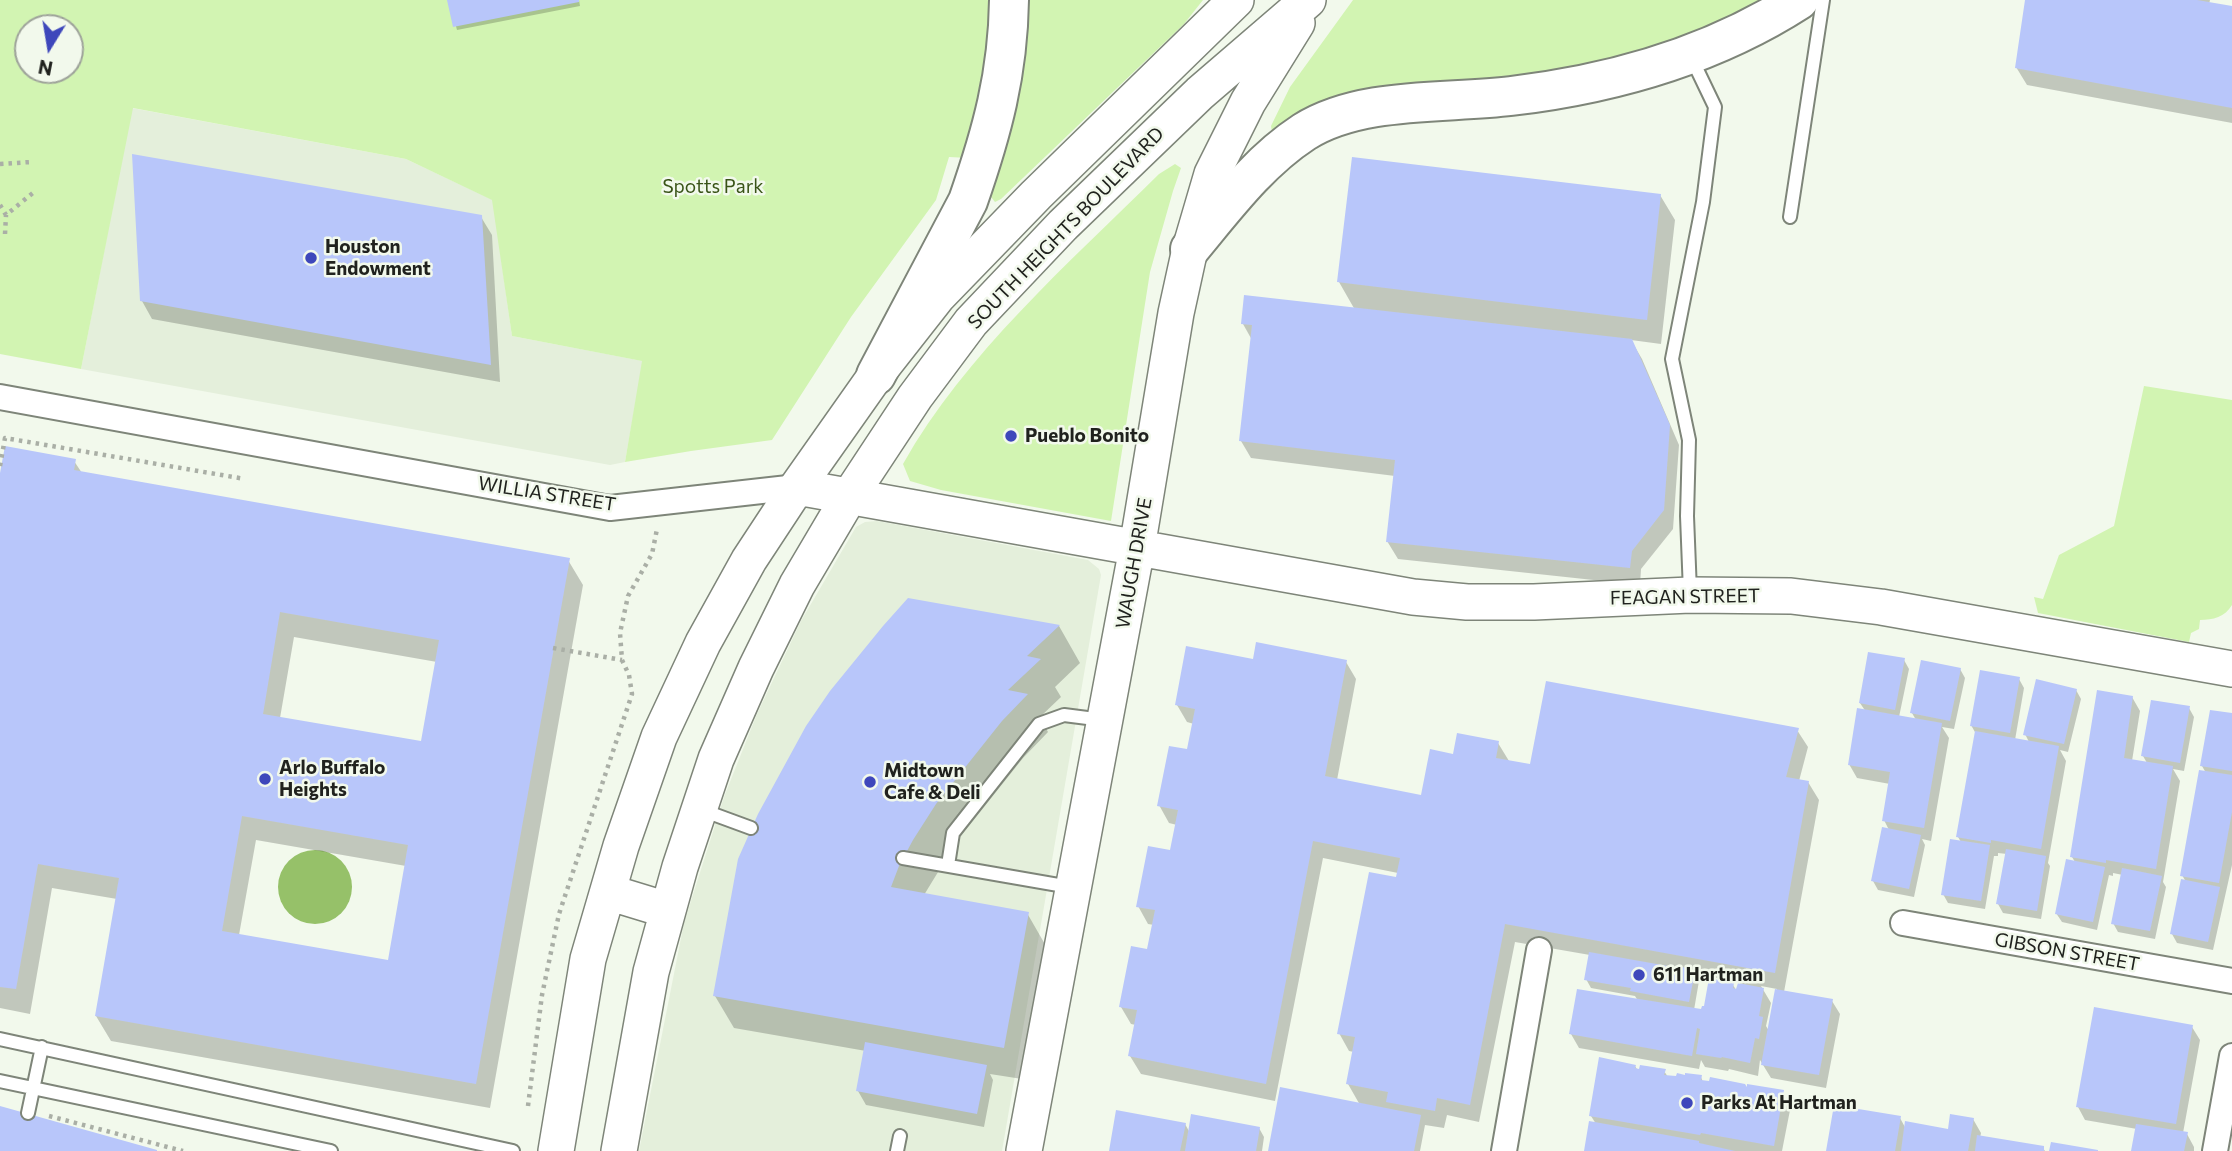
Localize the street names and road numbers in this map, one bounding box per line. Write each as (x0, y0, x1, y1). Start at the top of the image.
street label: SOUTH HEIGHTS BOULEVARD (963, 122, 1169, 334)
street label: WILLIA STREET (477, 472, 617, 516)
street label: WAUGH DRIVE (1111, 496, 1157, 630)
street label: FEAGAN STREET (1610, 584, 1760, 610)
street label: GIBSON STREET (1993, 928, 2141, 976)

